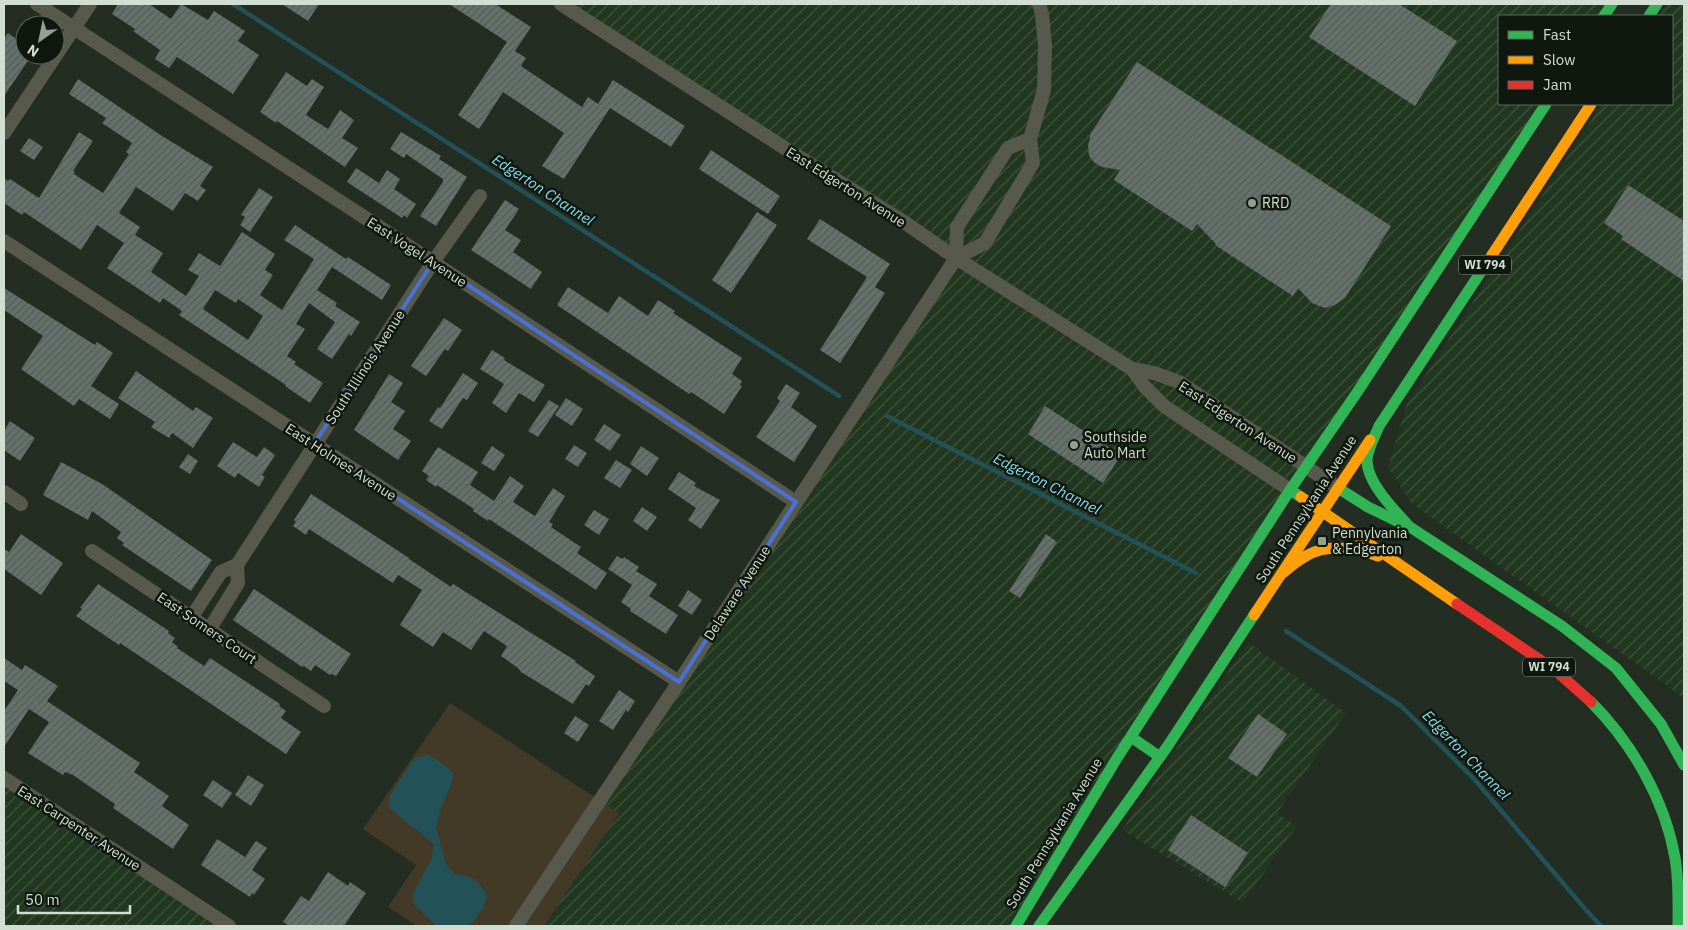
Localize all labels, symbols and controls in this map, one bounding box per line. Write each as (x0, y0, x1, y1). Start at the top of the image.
north arrow (15, 15, 65, 65)
legend (1498, 15, 1673, 105)
text: Fast (1543, 25, 1571, 44)
text: N (24, 41, 42, 61)
text: Slow (1543, 50, 1576, 69)
text: Jam (1543, 75, 1572, 94)
street label: East Edgerton Avenue (783, 143, 909, 231)
water label: Edgerton Channel (489, 150, 598, 230)
place label: RRD (1262, 194, 1289, 212)
marker: RRD (1246, 197, 1258, 209)
street label: East Vogel Avenue (364, 213, 471, 291)
road number: WI 794 (1459, 256, 1511, 274)
street label: South Illinois Avenue (321, 306, 409, 428)
street label: East Edgerton Avenue (1175, 377, 1301, 467)
street label: East Holmes Avenue (282, 419, 400, 505)
place label: Southside Auto Mart (1084, 428, 1147, 462)
street label: South Pennsylvania Avenue (1252, 432, 1361, 586)
marker: Southside Auto Mart (1068, 439, 1080, 451)
water label: Edgerton Channel (990, 448, 1104, 519)
place label: Pennylvania & Edgerton (1332, 524, 1408, 558)
marker: Pennylvania & Edgerton (1316, 535, 1328, 547)
street label: Delaware Avenue (700, 542, 774, 644)
street label: East Somers Court (154, 588, 260, 668)
road number: WI 794 (1523, 658, 1575, 676)
water label: Edgerton Channel (1419, 706, 1514, 804)
street label: South Pennsylvania Avenue (1002, 754, 1106, 911)
street label: East Carpenter Avenue (14, 781, 144, 875)
scale bar (18, 882, 130, 914)
text: 50 m (25, 890, 60, 909)

